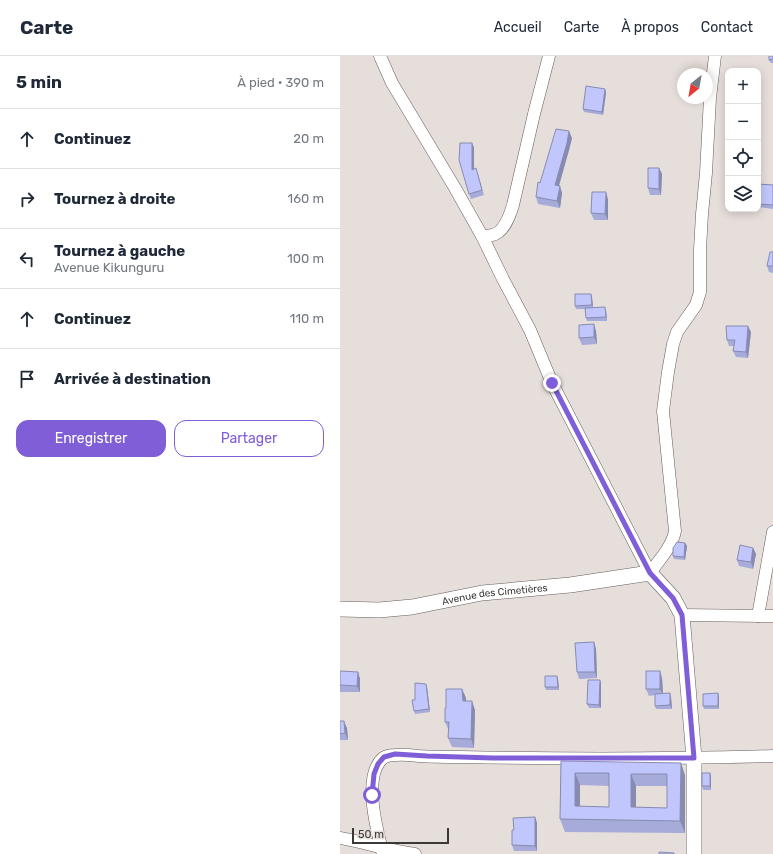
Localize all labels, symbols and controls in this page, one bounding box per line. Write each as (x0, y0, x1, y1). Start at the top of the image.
text: Carte (20, 16, 73, 39)
text: Accueil (494, 19, 542, 36)
text: Carte (564, 19, 599, 36)
text: À propos (621, 19, 679, 36)
text: Contact (701, 19, 753, 36)
north arrow (677, 68, 713, 104)
map controls (725, 68, 761, 212)
button: + (725, 68, 761, 104)
text: 5 min (16, 72, 62, 92)
text: À pied · 390 m (237, 75, 324, 90)
button: − (725, 104, 761, 140)
icon: ahead (16, 128, 38, 150)
text: Continuez (54, 130, 131, 148)
text: 20 m (293, 131, 324, 146)
button: locate (725, 140, 761, 176)
button: layers (725, 176, 761, 212)
icon: right (16, 188, 38, 210)
text: Tournez à droite (54, 190, 175, 208)
text: 160 m (288, 191, 324, 206)
text: Tournez à gauche (54, 242, 185, 260)
icon: left (16, 248, 38, 270)
text: 100 m (287, 251, 324, 266)
text: Avenue Kikunguru (54, 260, 164, 275)
icon: ahead (16, 308, 38, 330)
text: Continuez (54, 310, 131, 328)
text: 110 m (290, 311, 324, 326)
icon: arrive (16, 368, 38, 390)
text: Arrivée à destination (54, 370, 211, 388)
route end (543, 374, 561, 392)
button: Enregistrer (16, 420, 166, 457)
button: Partager (174, 420, 324, 457)
street label: Avenue des Cimetières (441, 582, 548, 608)
route start (363, 786, 381, 804)
scale bar (352, 826, 449, 845)
text: 50 m (358, 828, 384, 841)

